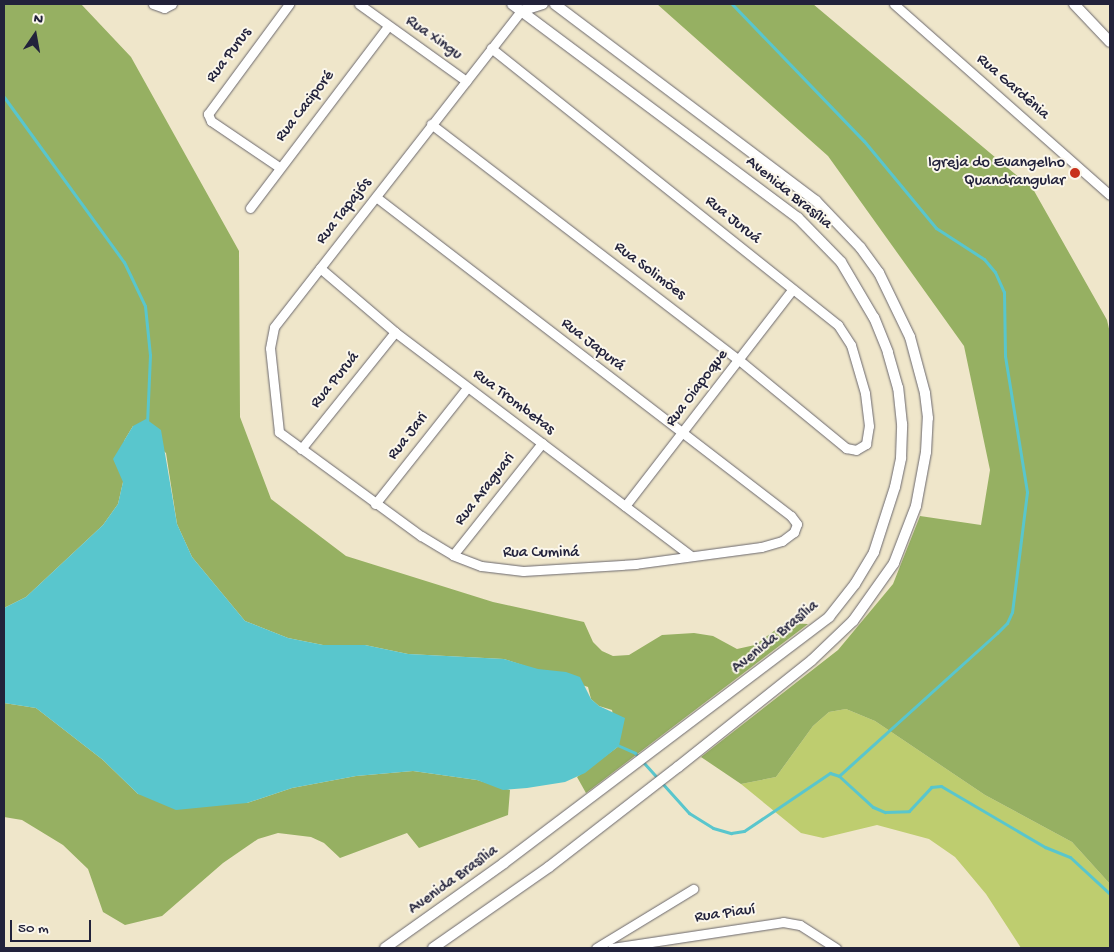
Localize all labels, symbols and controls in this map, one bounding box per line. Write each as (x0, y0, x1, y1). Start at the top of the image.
north arrow (10, 10, 60, 60)
text: N (32, 11, 44, 29)
street label: Rua Xingu (401, 13, 465, 65)
street label: Rua Purus (203, 25, 257, 87)
street label: Rua Gardênia (971, 51, 1053, 125)
street label: Rua Caciporé (272, 68, 340, 146)
street label: Avenida Brasília (741, 153, 835, 235)
place label: Igreja do Evangelho Quandrangular (928, 154, 1065, 192)
marker: Igreja do Evangelho Quandrangular (1069, 167, 1081, 179)
street label: Rua Tapajós (313, 175, 377, 249)
street label: Rua Juruá (700, 193, 764, 249)
street label: Rua Solimões (609, 239, 689, 305)
street label: Rua Japurá (556, 315, 628, 377)
street label: Rua Oiapoque (663, 346, 733, 432)
street label: Rua Puruá (307, 349, 365, 413)
street label: Rua Trombetas (468, 366, 558, 440)
street label: Rua Jari (384, 409, 434, 465)
street label: Rua Araguari (452, 450, 520, 530)
street label: Rua Cuminá (503, 544, 579, 564)
street label: Avenida Brasília (729, 597, 823, 679)
street label: Avenida Brasília (406, 842, 502, 920)
street label: Rua Piauí (694, 901, 756, 929)
scale bar (12, 910, 94, 942)
text: 50 m (18, 920, 49, 938)

